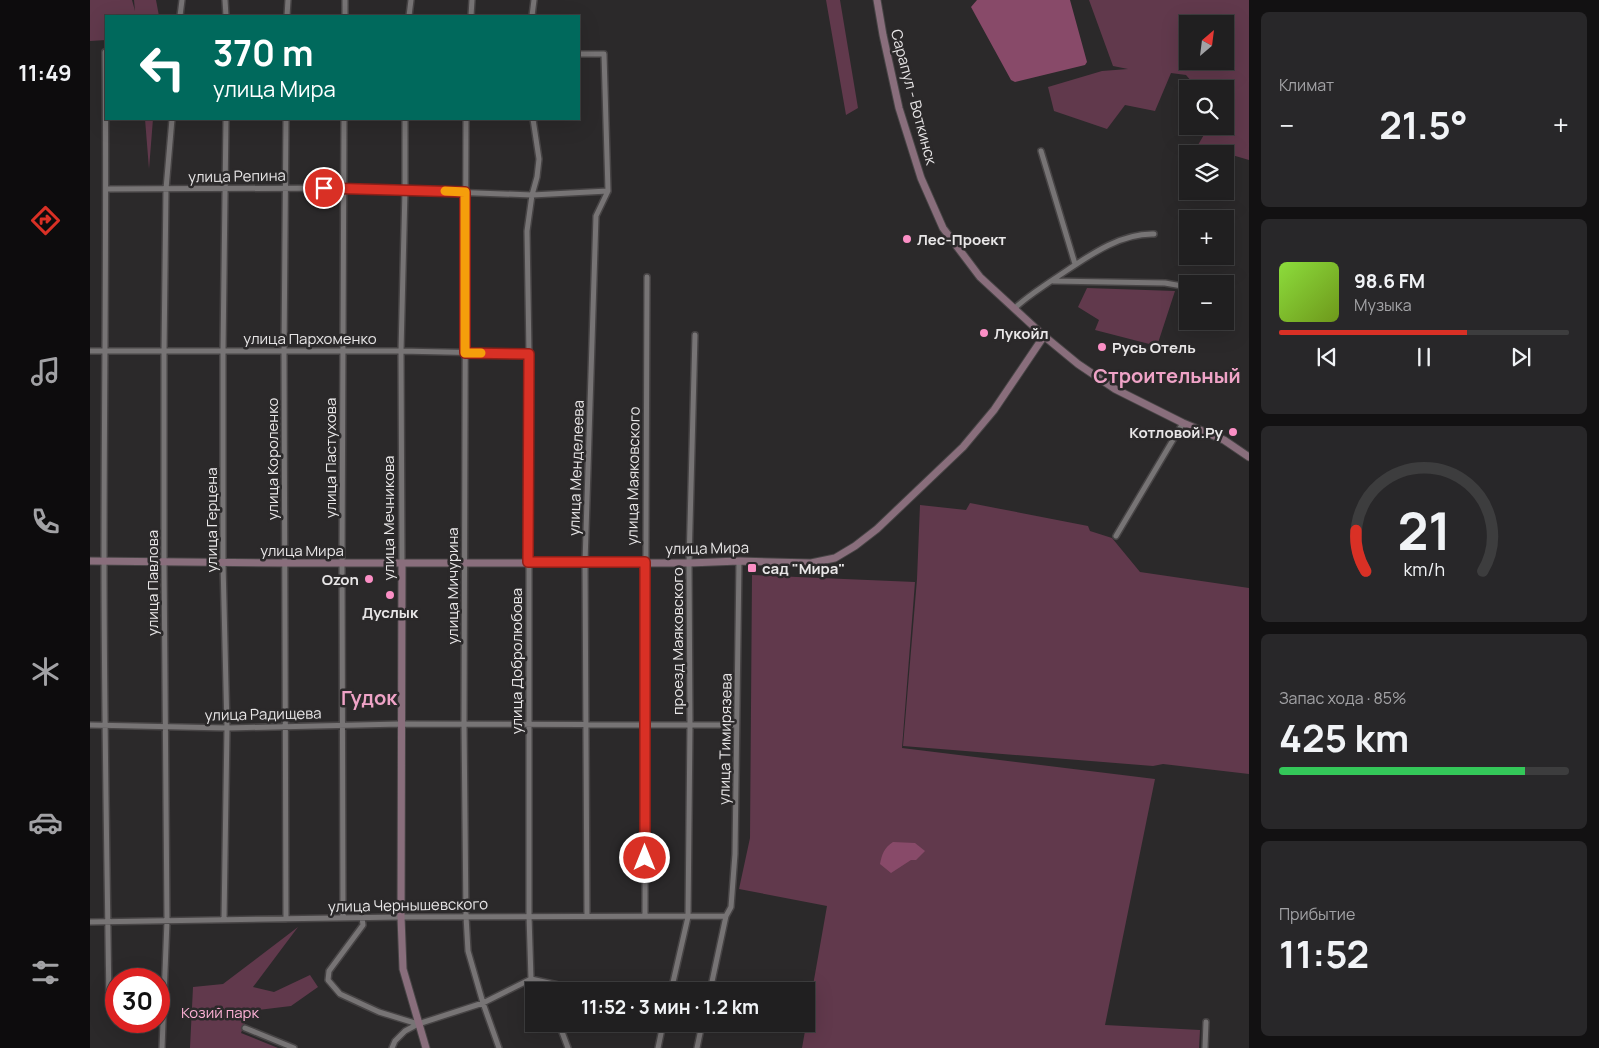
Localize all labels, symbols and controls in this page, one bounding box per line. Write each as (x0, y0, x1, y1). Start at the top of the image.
north arrow (1179, 15, 1234, 70)
map controls (1179, 15, 1234, 330)
street label: Сарапул - Воткинск (886, 27, 942, 168)
text: 370 m (213, 29, 314, 77)
icon: left (130, 35, 195, 100)
text: 11:49 (18, 58, 72, 88)
text: улица Мира (213, 74, 336, 104)
text: Климат (1279, 74, 1334, 96)
button: search (1179, 80, 1234, 135)
text: 21.5° (1379, 98, 1468, 150)
text: − (1279, 106, 1294, 144)
text: + (1553, 106, 1569, 144)
button: layers (1179, 145, 1234, 200)
street label: улица Репина (188, 165, 286, 187)
pin (303, 167, 345, 209)
icon: arrive (310, 174, 338, 202)
icon: directions (28, 203, 63, 238)
button: + (1179, 210, 1234, 265)
place label: Лес-Проект (917, 229, 1006, 250)
marker: Лес-Проект (901, 233, 913, 245)
text: 98.6 FM (1354, 268, 1425, 294)
button: − (1179, 275, 1234, 330)
text: Музыка (1354, 294, 1412, 316)
place label: Лукойл (994, 323, 1049, 344)
marker: Лукойл (978, 327, 990, 339)
street label: улица Пархоменко (243, 328, 377, 349)
place label: Русь Отель (1112, 337, 1196, 358)
marker: Русь Отель (1096, 341, 1108, 353)
icon: previous (1313, 343, 1341, 371)
icon: pause (1410, 343, 1438, 371)
icon: next (1507, 343, 1535, 371)
icon: music (28, 354, 63, 389)
district label: Строительный (1093, 362, 1241, 389)
street label: улица Короленко (262, 398, 283, 520)
street label: улица Пастухова (320, 398, 341, 518)
street label: улица Менделеева (563, 400, 589, 536)
street label: улица Маяковского (621, 406, 645, 546)
place label: Котловой.Ру (1129, 422, 1224, 443)
marker: Котловой.Ру (1227, 426, 1239, 438)
street label: улица Мечникова (378, 456, 399, 580)
street label: улица Герцена (201, 467, 222, 573)
text: 21 (1397, 495, 1451, 566)
icon: phone (28, 504, 63, 539)
street label: улица Мичурина (442, 527, 463, 645)
street label: улица Павлова (142, 530, 163, 636)
street label: улица Мира (665, 537, 749, 559)
street label: улица Мира (260, 540, 344, 561)
text: km/h (1403, 557, 1445, 581)
place label: сад "Мира" (762, 558, 845, 579)
marker: сад "Мира" (746, 562, 758, 574)
street label: проезд Маяковского (667, 567, 688, 715)
place label: Ozon (322, 569, 359, 590)
marker: Ozon (363, 573, 375, 585)
street label: улица Добролюбова (506, 588, 527, 734)
marker: Дуслык (384, 589, 396, 601)
place label: Дуслык (362, 602, 419, 623)
icon: climate (28, 654, 63, 689)
street label: улица Тимирязева (713, 673, 737, 805)
district label: Гудок (341, 684, 398, 711)
text: Запас хода · 85% (1279, 687, 1407, 709)
street label: улица Радищева (204, 702, 322, 726)
text: 425 km (1279, 711, 1409, 763)
icon: car (28, 805, 63, 840)
position arrow (618, 831, 670, 883)
street label: улица Чернышевского (328, 893, 488, 917)
text: Прибытие (1279, 903, 1355, 925)
text: 11:52 (1279, 927, 1369, 979)
icon: filters (28, 955, 63, 990)
speed limit sign: 30 (105, 968, 170, 1033)
text: 11:52 · 3 мин · 1.2 km (581, 994, 759, 1020)
park label: Козий парк (181, 1002, 259, 1023)

